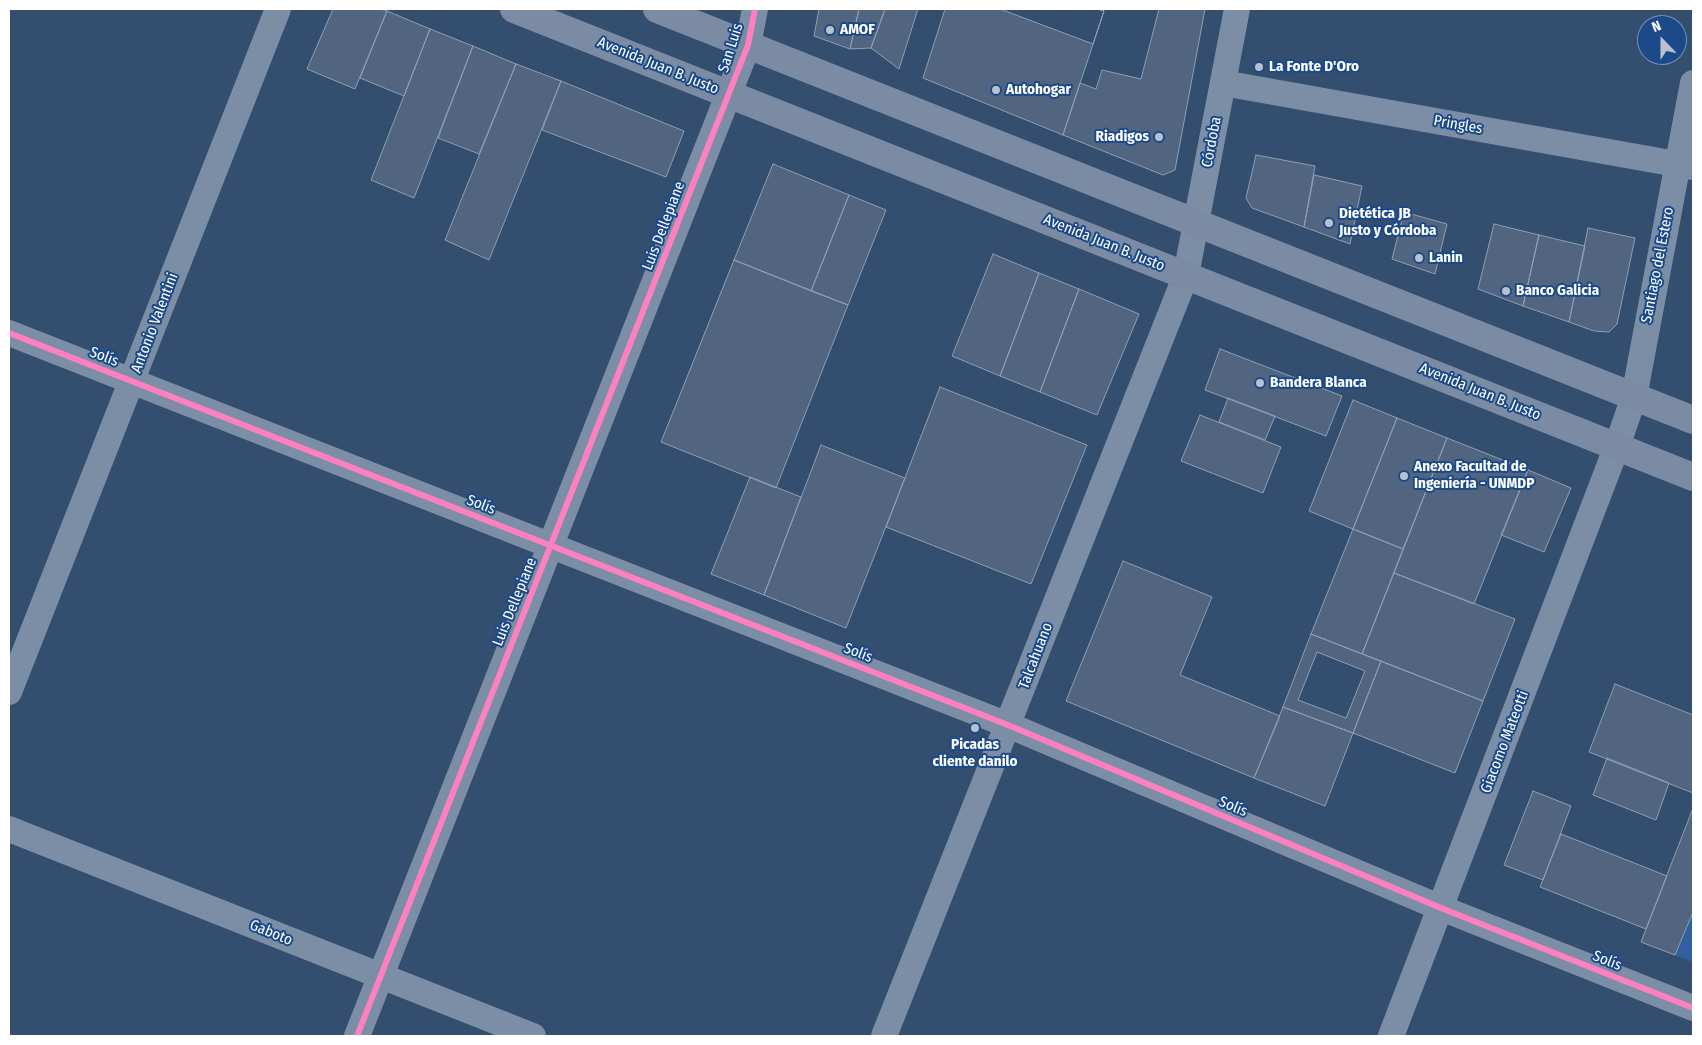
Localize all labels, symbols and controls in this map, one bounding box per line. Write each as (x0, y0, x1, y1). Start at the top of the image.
north arrow (1637, 15, 1687, 65)
text: N (1649, 17, 1664, 36)
street label: San Luis (715, 21, 747, 75)
place label: AMOF (840, 21, 875, 39)
marker: AMOF (824, 24, 836, 36)
street label: Avenida Juan B. Justo (595, 33, 721, 99)
place label: La Fonte D'Oro (1269, 58, 1359, 76)
marker: La Fonte D'Oro (1253, 61, 1265, 73)
place label: Autohogar (1006, 81, 1071, 99)
marker: Autohogar (990, 84, 1002, 96)
street label: Pringles (1432, 112, 1484, 138)
street label: Córdoba (1198, 115, 1226, 169)
place label: Riadigos (1095, 128, 1149, 146)
marker: Riadigos (1153, 131, 1165, 143)
street label: Luis Dellepiane (639, 179, 689, 273)
place label: Dietética JB Justo y Córdoba (1339, 205, 1436, 240)
street label: Santiago del Estero (1638, 205, 1678, 325)
street label: Avenida Juan B. Justo (1041, 210, 1167, 276)
marker: Dietética JB Justo y Córdoba (1323, 217, 1335, 229)
place label: Lanin (1429, 249, 1463, 267)
marker: Lanin (1413, 252, 1425, 264)
street label: Antonio Valentini (128, 271, 182, 375)
place label: Banco Galicia (1516, 282, 1599, 300)
marker: Banco Galicia (1500, 285, 1512, 297)
street label: Solís (87, 343, 121, 371)
street label: Avenida Juan B. Justo (1417, 359, 1543, 425)
place label: Bandera Blanca (1270, 374, 1367, 392)
marker: Bandera Blanca (1254, 377, 1266, 389)
place label: Anexo Facultad de Ingeniería - UNMDP (1414, 458, 1534, 493)
marker: Anexo Facultad de Ingeniería - UNMDP (1398, 470, 1410, 482)
street label: Solís (464, 491, 498, 519)
street label: Luis Dellepiane (489, 555, 541, 649)
street label: Talcahuano (1015, 620, 1057, 692)
street label: Solís (841, 639, 875, 667)
street label: Giacomo Mateotti (1477, 688, 1533, 796)
marker: Picadas cliente danilo (969, 722, 981, 734)
place label: Picadas cliente danilo (932, 736, 1018, 771)
street label: Solís (1216, 793, 1250, 821)
street label: Gaboto (247, 916, 295, 950)
street label: Solís (1590, 947, 1624, 975)

